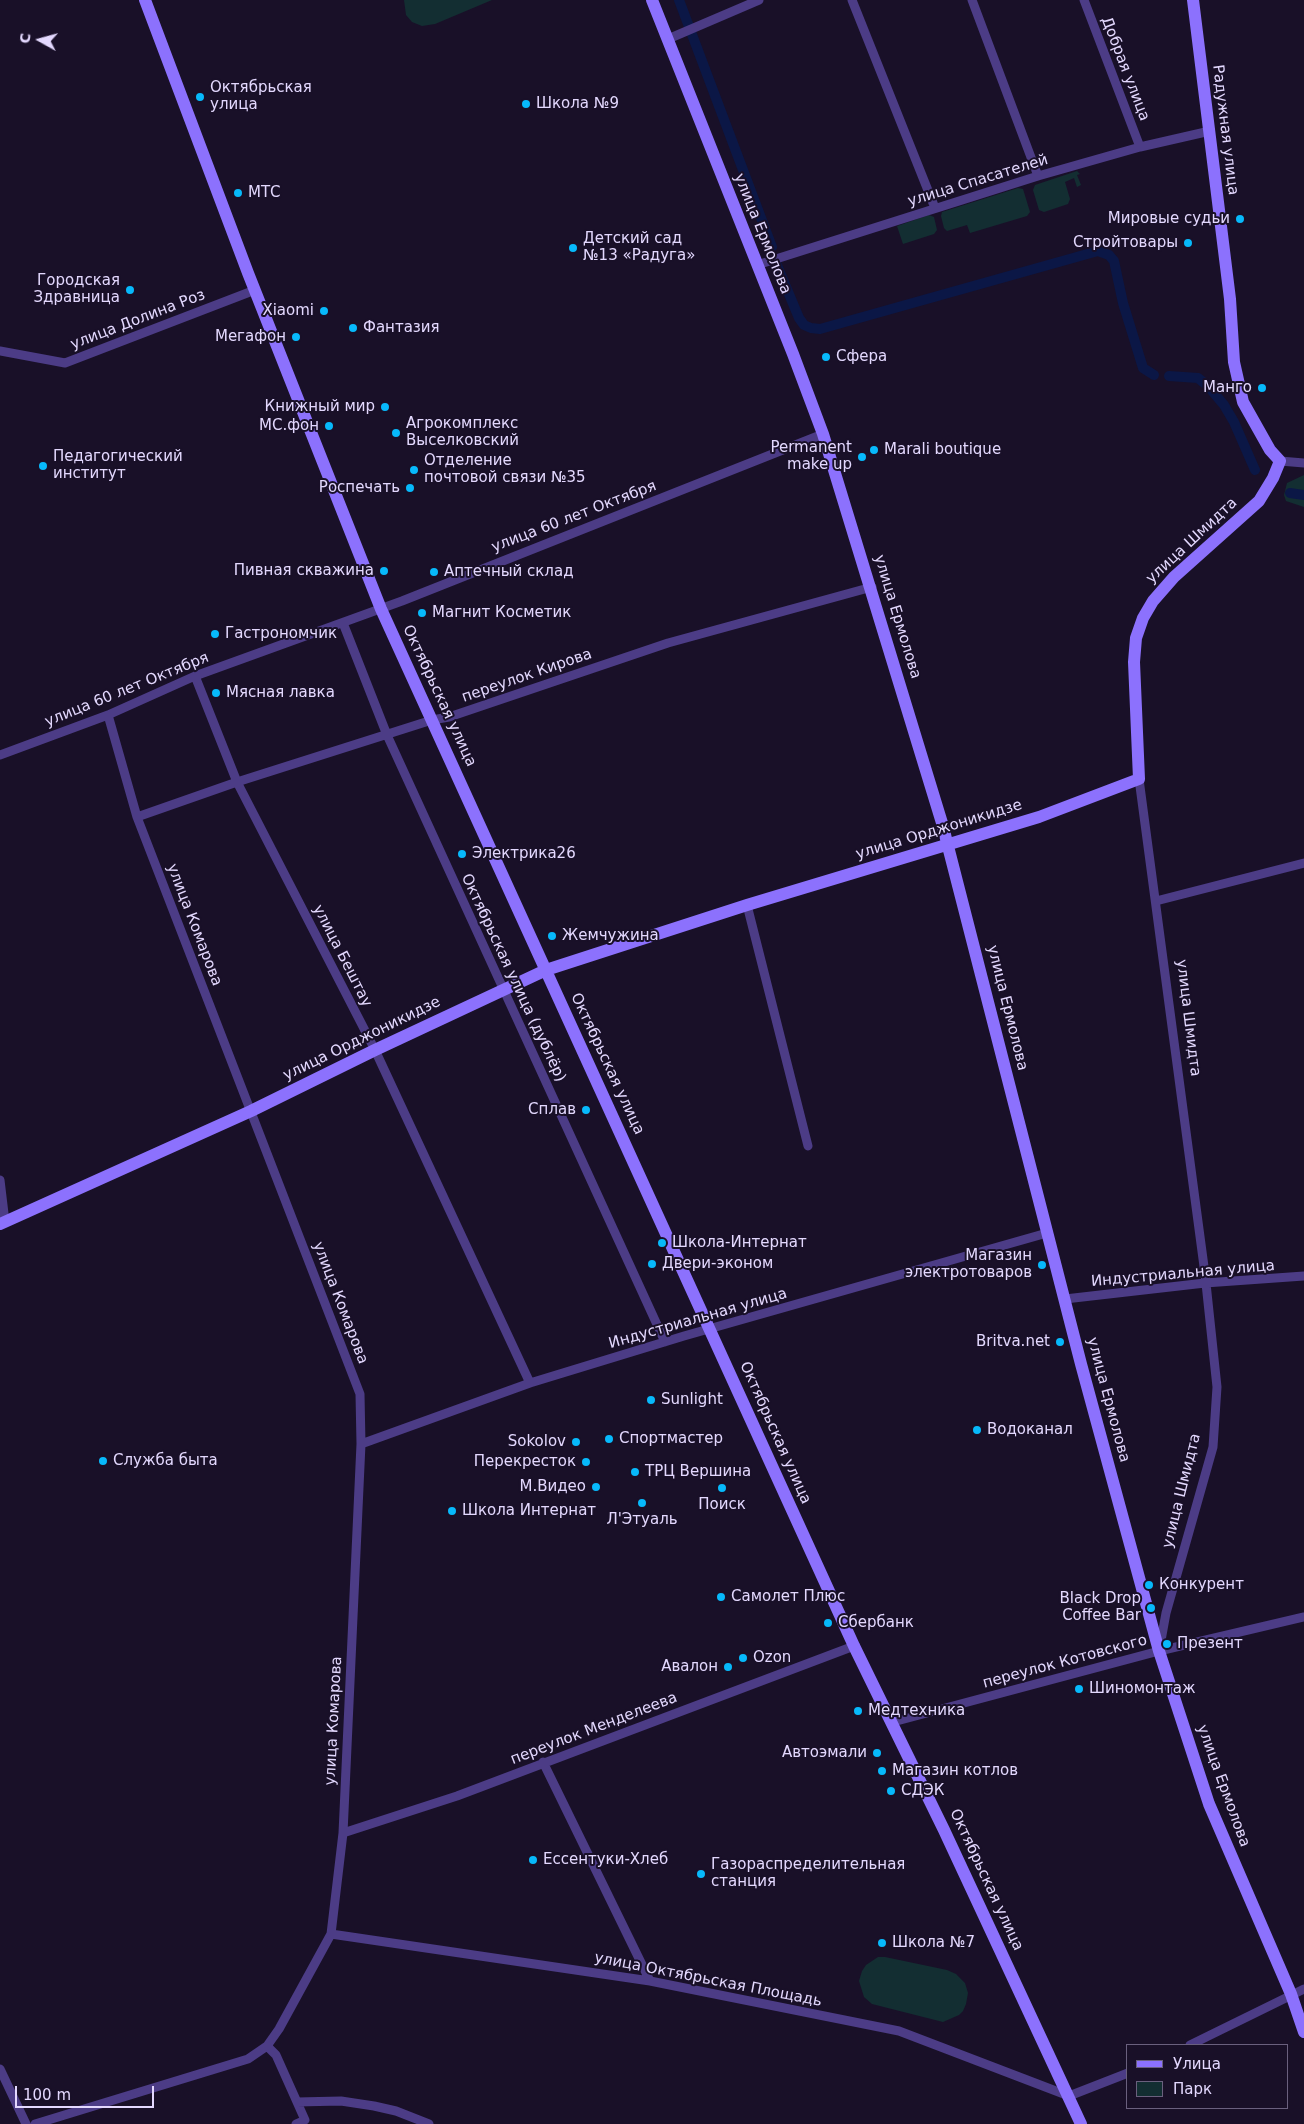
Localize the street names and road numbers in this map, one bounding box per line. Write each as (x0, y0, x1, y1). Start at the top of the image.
street label: Добрая улица (1097, 14, 1153, 124)
street label: Радужная улица (1208, 64, 1242, 196)
street label: улица Спасателей (906, 151, 1050, 211)
street label: улица Ермолова (730, 171, 794, 297)
street label: улица Долина Роз (68, 286, 208, 354)
street label: улица 60 лет Октября (489, 477, 659, 557)
street label: улица Шмидта (1143, 494, 1241, 588)
street label: улица Ермолова (870, 553, 924, 681)
street label: Октябрьская улица (398, 622, 480, 770)
street label: переулок Кирова (460, 645, 594, 707)
street label: улица 60 лет Октября (43, 649, 211, 731)
street label: улица Орджоникидзе (854, 796, 1024, 864)
street label: улица Комарова (162, 861, 226, 989)
street label: Октябрьская улица (дублёр) (457, 871, 569, 1085)
street label: улица Бештау (308, 902, 376, 1010)
street label: улица Ермолова (983, 943, 1031, 1073)
street label: улица Шмидта (1172, 958, 1204, 1078)
street label: Октябрьская улица (566, 990, 648, 1138)
street label: улица Орджоникидзе (280, 993, 444, 1085)
street label: улица Комарова (308, 1239, 372, 1367)
street label: Индустриальная улица (1090, 1257, 1276, 1291)
street label: Индустриальная улица (607, 1285, 789, 1353)
street label: улица Ермолова (1083, 1336, 1133, 1464)
street label: Октябрьская улица (735, 1359, 815, 1507)
street label: улица Шмидта (1159, 1432, 1205, 1550)
street label: переулок Котовского (981, 1631, 1149, 1693)
street label: улица Комарова (322, 1656, 346, 1786)
street label: переулок Менделеева (508, 1689, 680, 1769)
street label: улица Ермолова (1193, 1722, 1253, 1850)
street label: Октябрьская улица (945, 1806, 1027, 1954)
street label: улица Октябрьская Площадь (593, 1949, 823, 2011)

